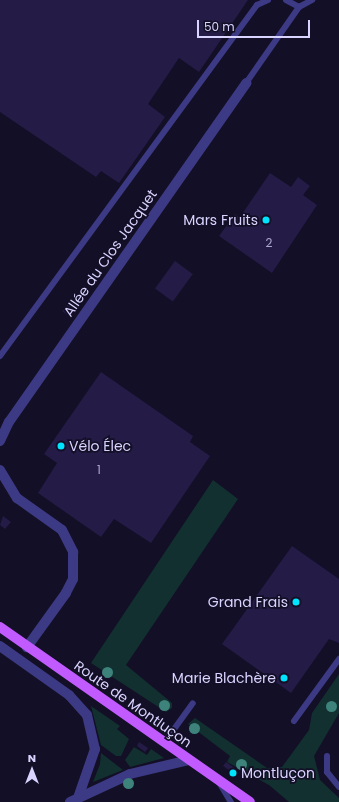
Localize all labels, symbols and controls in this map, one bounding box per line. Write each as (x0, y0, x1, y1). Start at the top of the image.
scale bar (199, 12, 312, 38)
text: 50 m (204, 18, 235, 35)
street label: Allée du Clos Jacquet (60, 186, 160, 320)
place label: Mars Fruits (183, 212, 258, 228)
marker: Mars Fruits (261, 215, 271, 225)
house number: 2 (266, 236, 272, 250)
place label: Vélo Élec (69, 438, 131, 454)
marker: Vélo Élec (56, 441, 66, 451)
house number: 1 (97, 463, 101, 477)
place label: Grand Frais (208, 594, 288, 610)
marker: Grand Frais (291, 597, 301, 607)
street label: Route de Montluçon (71, 657, 195, 751)
place label: Marie Blachère (172, 670, 276, 686)
marker: Marie Blachère (279, 673, 289, 683)
north arrow (12, 750, 52, 790)
text: N (28, 750, 36, 766)
place label: Montluçon (241, 765, 315, 781)
marker: Montluçon (228, 768, 238, 778)

